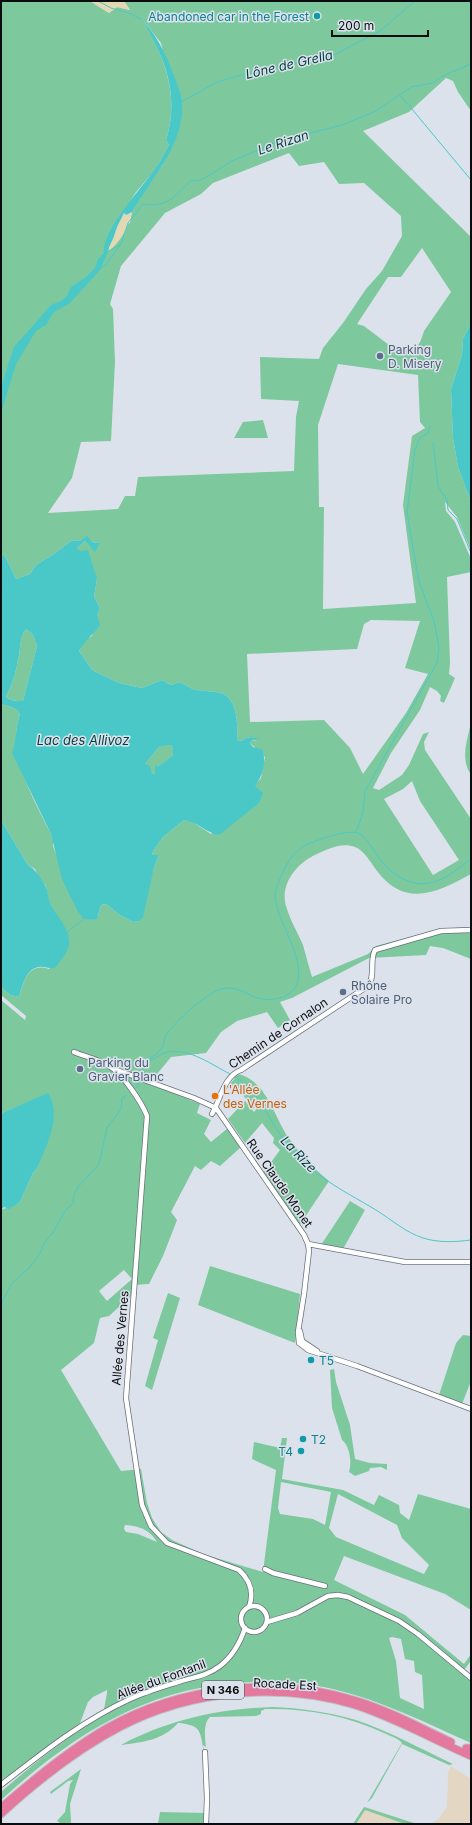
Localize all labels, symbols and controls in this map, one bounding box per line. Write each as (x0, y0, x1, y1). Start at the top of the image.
place label: Abandoned car in the Forest (148, 9, 309, 24)
marker: Abandoned car in the Forest (312, 11, 322, 21)
scale bar (332, 12, 428, 38)
text: 200 m (338, 18, 374, 33)
water label: Lône de Grella (244, 46, 334, 82)
water label: Le Rizan (255, 126, 311, 158)
place label: Parking D. Misery (388, 342, 442, 371)
marker: Parking D. Misery (375, 351, 385, 361)
water label: Lac des Allivoz (37, 732, 129, 748)
place label: Rhône Solaire Pro (351, 978, 412, 1007)
marker: Rhône Solaire Pro (338, 987, 348, 997)
street label: Chemin de Cornalon (226, 994, 330, 1072)
place label: Parking du Gravier Blanc (88, 1055, 164, 1084)
marker: Parking du Gravier Blanc (75, 1064, 85, 1074)
place label: L'Allée des Vernes (223, 1082, 287, 1111)
marker: L'Allée des Vernes (210, 1091, 220, 1101)
water label: La Rize (278, 1132, 320, 1176)
street label: Rue Claude Monet (244, 1136, 316, 1230)
street label: Allée des Vernes (108, 1290, 132, 1386)
place label: T5 (319, 1353, 334, 1368)
marker: T5 (306, 1355, 316, 1365)
place label: T2 (311, 1432, 326, 1447)
marker: T2 (298, 1434, 308, 1444)
place label: T4 (278, 1444, 293, 1459)
marker: T4 (296, 1446, 306, 1456)
street label: Allée du Fontanil (114, 1656, 208, 1702)
street label: Rocade Est (253, 1675, 317, 1693)
road number: N 346 (202, 1681, 244, 1699)

